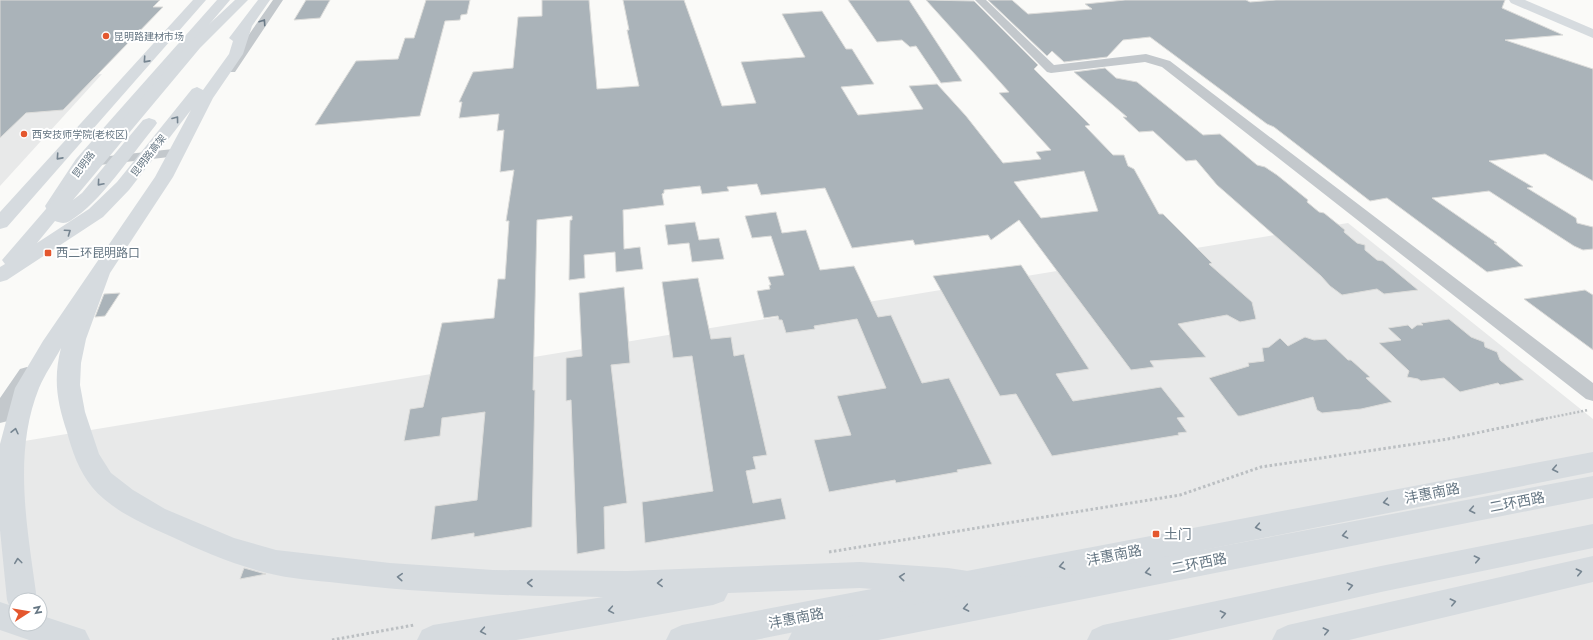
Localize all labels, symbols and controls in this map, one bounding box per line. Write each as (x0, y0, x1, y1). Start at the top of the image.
one-way arrow (258, 19, 265, 26)
place label: 昆明路建材市场 (114, 29, 184, 44)
marker: 昆明路建材市场 (101, 31, 111, 41)
one-way arrow (143, 55, 150, 63)
one-way arrow (172, 116, 179, 123)
place label: 西安技师学院(老校区) (32, 127, 128, 142)
marker: 西安技师学院(老校区) (19, 129, 29, 139)
street label: 昆明路高架 (127, 131, 170, 180)
street label: 昆明路 (68, 148, 98, 181)
one-way arrow (56, 152, 63, 160)
one-way arrow (97, 178, 105, 186)
one-way arrow (64, 229, 71, 237)
place label: 西二环昆明路口 (56, 244, 140, 262)
marker: 西二环昆明路口 (43, 248, 53, 258)
one-way arrow (11, 428, 19, 434)
one-way arrow (1552, 464, 1558, 473)
street label: 沣惠南路 (1403, 478, 1461, 508)
street label: 二环西路 (1488, 487, 1546, 517)
one-way arrow (1383, 497, 1389, 506)
one-way arrow (1469, 506, 1475, 514)
one-way arrow (1255, 522, 1261, 531)
place label: 土门 (1164, 524, 1192, 544)
marker: 土门 (1151, 529, 1161, 539)
one-way arrow (1342, 531, 1348, 539)
street label: 沣惠南路 (1085, 540, 1143, 570)
street label: 二环西路 (1170, 548, 1228, 578)
one-way arrow (1474, 556, 1480, 564)
one-way arrow (14, 558, 23, 564)
one-way arrow (1059, 561, 1065, 569)
one-way arrow (1145, 568, 1151, 576)
one-way arrow (1576, 569, 1583, 577)
one-way arrow (397, 573, 403, 582)
one-way arrow (899, 573, 905, 582)
one-way arrow (527, 579, 533, 587)
one-way arrow (657, 579, 663, 587)
one-way arrow (1347, 582, 1353, 590)
north arrow (8, 592, 48, 632)
one-way arrow (1450, 598, 1456, 606)
street label: 沣惠南路 (767, 603, 825, 633)
one-way arrow (962, 603, 969, 611)
text: N (29, 604, 47, 616)
one-way arrow (608, 605, 614, 614)
one-way arrow (1220, 610, 1226, 618)
one-way arrow (480, 627, 486, 635)
one-way arrow (1323, 628, 1329, 636)

